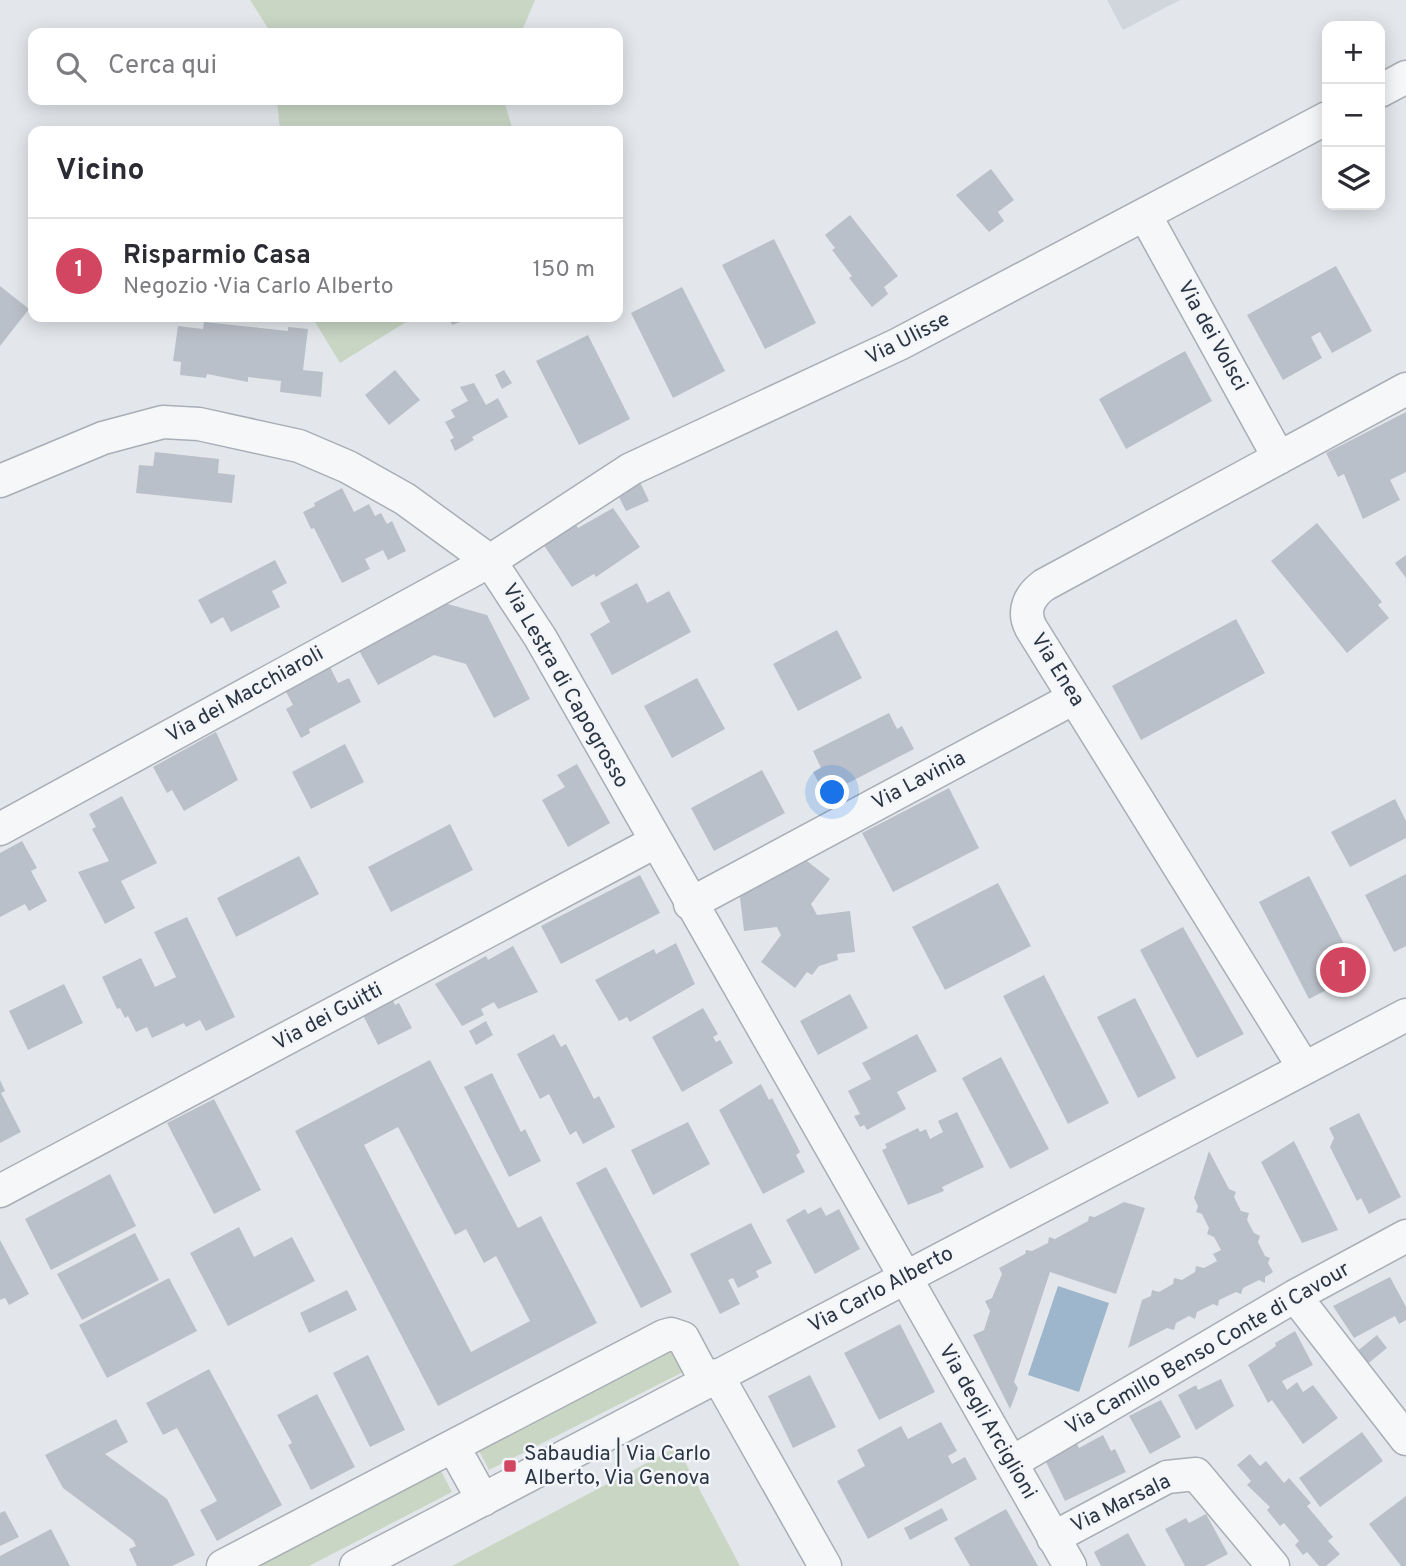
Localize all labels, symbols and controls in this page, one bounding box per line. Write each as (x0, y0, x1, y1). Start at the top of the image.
map controls (1322, 21, 1385, 210)
button: + (1322, 21, 1385, 84)
search box (28, 28, 623, 105)
icon: search (52, 48, 90, 86)
text: Cerca qui (108, 50, 217, 83)
button: − (1322, 84, 1385, 147)
button: layers (1322, 147, 1385, 210)
text: Vicino (56, 153, 145, 190)
text: Risparmio Casa (123, 240, 311, 273)
text: 1 (74, 256, 84, 285)
text: 150 m (533, 256, 595, 285)
text: Negozio · Via Carlo Alberto (123, 273, 394, 302)
street label: Via dei Volsci (1171, 276, 1253, 396)
street label: Via Ulisse (861, 306, 955, 372)
street label: Via Lestra di Capogrosso (495, 579, 635, 793)
street label: Via Enea (1024, 628, 1090, 712)
street label: Via dei Macchiaroli (162, 641, 328, 749)
street label: Via Lavinia (868, 745, 970, 817)
your location (815, 775, 849, 809)
pin: 1 (1320, 944, 1366, 996)
street label: Via dei Guitti (268, 977, 388, 1057)
street label: Via Carlo Alberto (804, 1240, 958, 1340)
street label: Via Camillo Benso Conte di Cavour (1061, 1256, 1355, 1442)
street label: Via degli Arciglioni (932, 1340, 1042, 1504)
place label: Sabaudia | Via Carlo Alberto, Via Genova (524, 1437, 711, 1492)
marker: Sabaudia | Via Carlo Alberto, Via Genova (502, 1458, 518, 1474)
street label: Via Marsala (1067, 1468, 1175, 1540)

